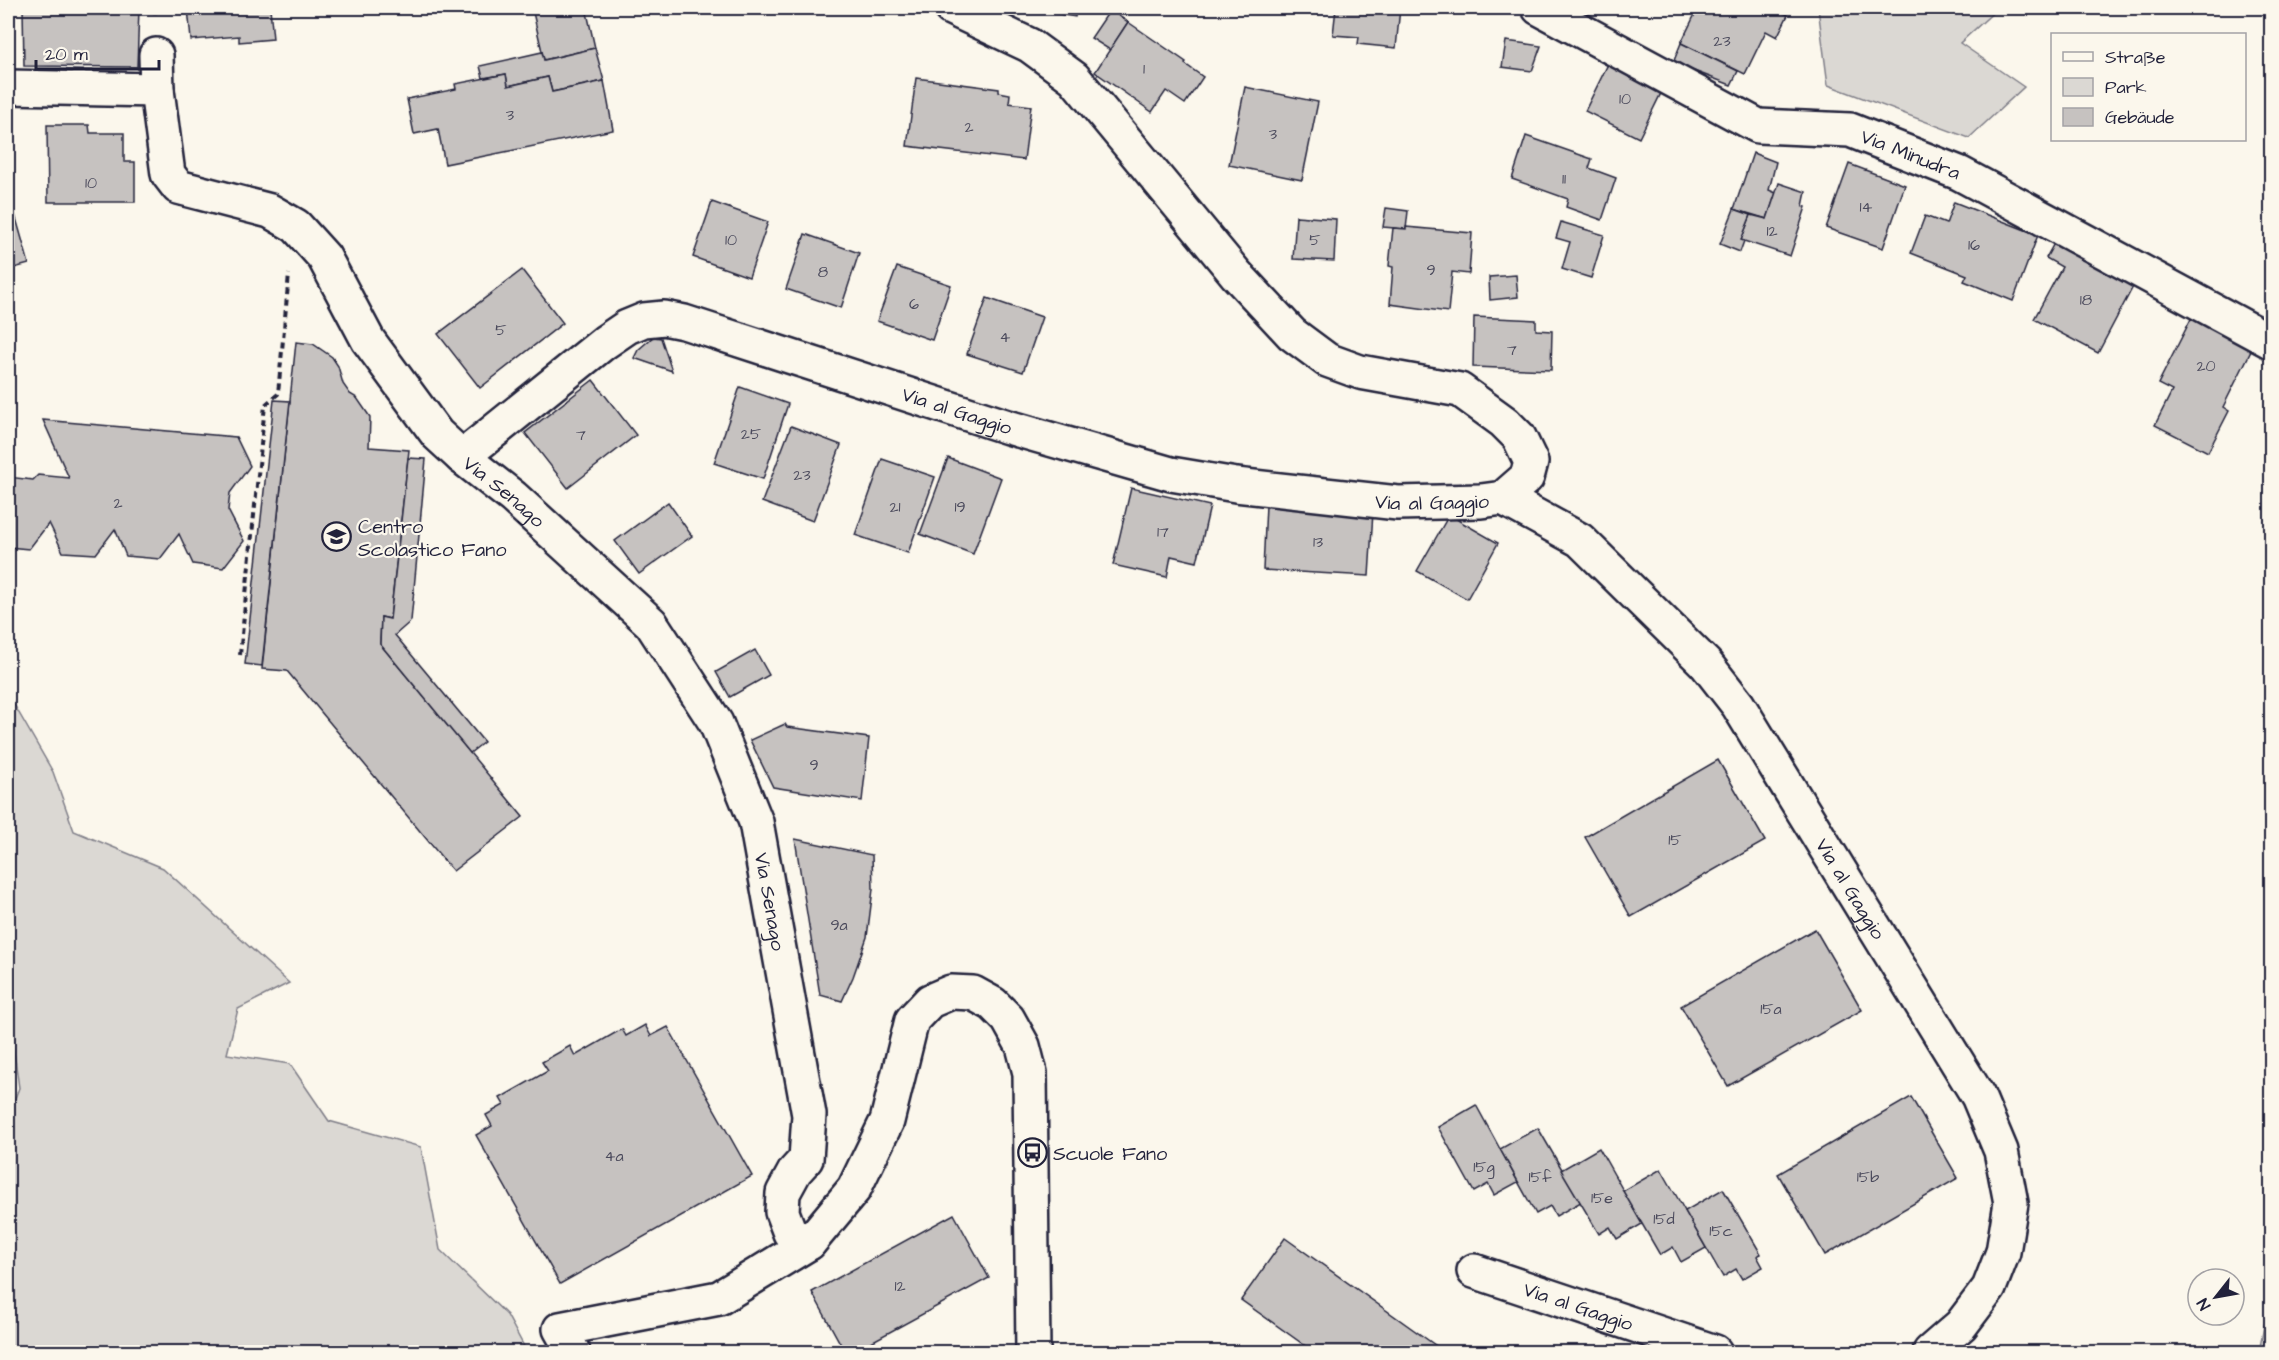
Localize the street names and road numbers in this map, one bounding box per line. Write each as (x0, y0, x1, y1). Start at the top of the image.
street label: Via Minudra (1856, 123, 1964, 187)
street label: Via al Gaggio (898, 381, 1015, 442)
street label: Via Senago (457, 450, 551, 535)
street label: Via al Gaggio (1373, 487, 1491, 518)
street label: Via al Gaggio (1808, 833, 1892, 945)
street label: Via Senago (747, 850, 792, 953)
street label: Via al Gaggio (1519, 1276, 1636, 1338)

